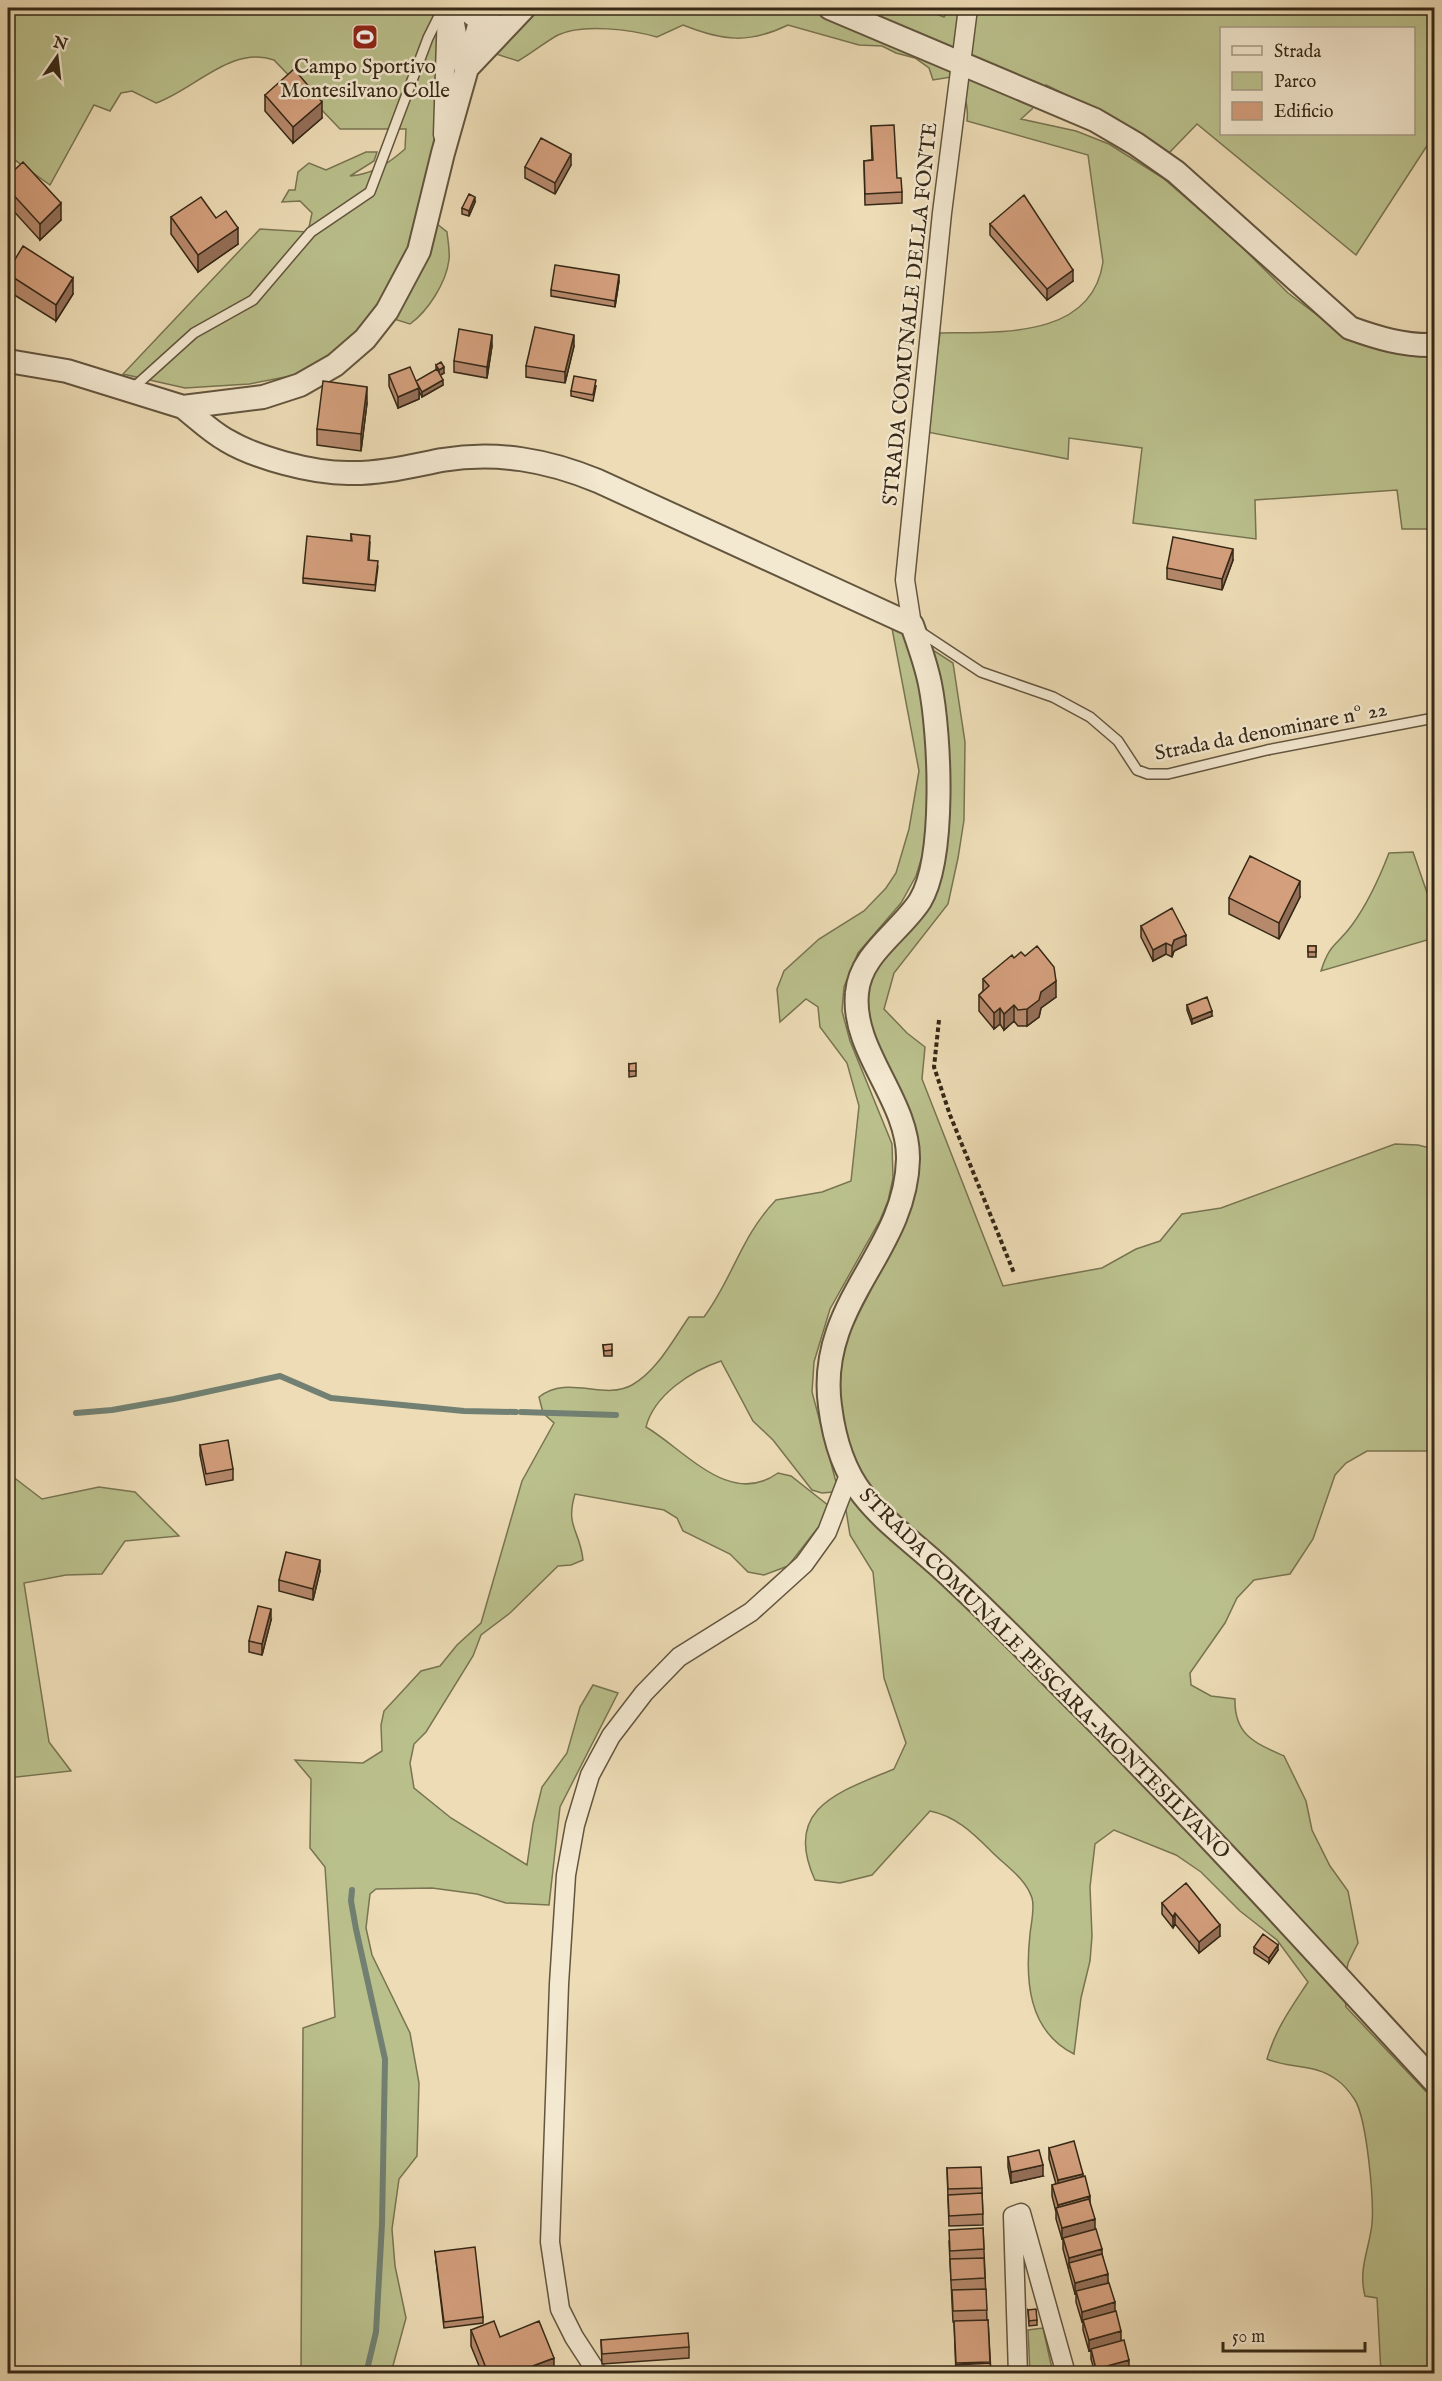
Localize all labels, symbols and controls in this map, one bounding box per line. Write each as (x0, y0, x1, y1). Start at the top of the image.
sports icon: Campo Sportivo Montesilvano Colle (350, 22, 380, 52)
north arrow (27, 27, 87, 87)
legend (1220, 27, 1415, 135)
text: N (50, 33, 69, 56)
text: Strada (1274, 41, 1321, 64)
place label: Campo Sportivo Montesilvano Colle (280, 54, 450, 105)
text: Parco (1274, 71, 1316, 94)
text: Edificio (1274, 101, 1334, 124)
street label: STRADA COMUNALE DELLA FONTE (877, 121, 945, 507)
street label: Strada da denominare nº 22 (1152, 696, 1390, 768)
street label: STRADA COMUNALE PESCARA-MONTESILVANO (853, 1483, 1235, 1865)
scale bar (1223, 2315, 1366, 2353)
text: 50 m (1232, 2326, 1265, 2349)

